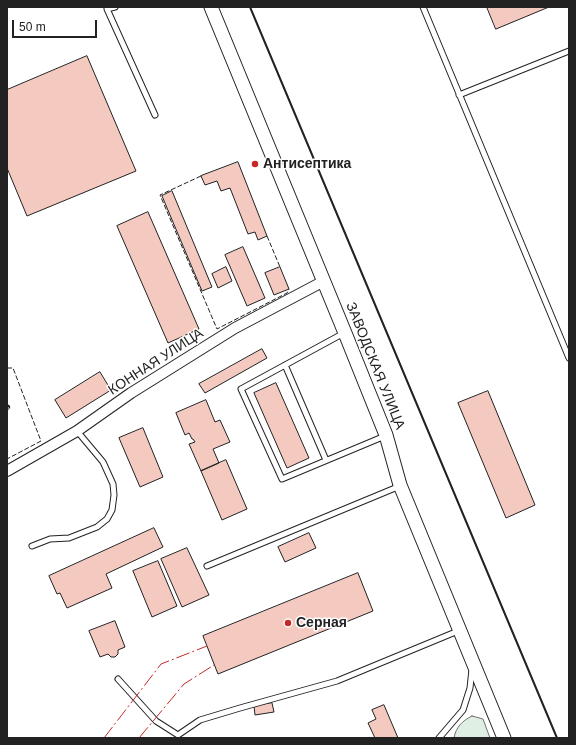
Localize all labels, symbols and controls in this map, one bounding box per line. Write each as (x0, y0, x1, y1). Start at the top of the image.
scale bar (14, 12, 99, 38)
text: 50 m (19, 20, 46, 34)
place label: Антисептика (263, 156, 351, 172)
marker: Антисептика (250, 159, 260, 169)
street label: ЗАВОДСКАЯ УЛИЦА (342, 300, 408, 432)
street label: КОННАЯ УЛИЦА (105, 325, 207, 399)
place label: Серная (296, 615, 347, 631)
marker: Серная (283, 618, 293, 628)

